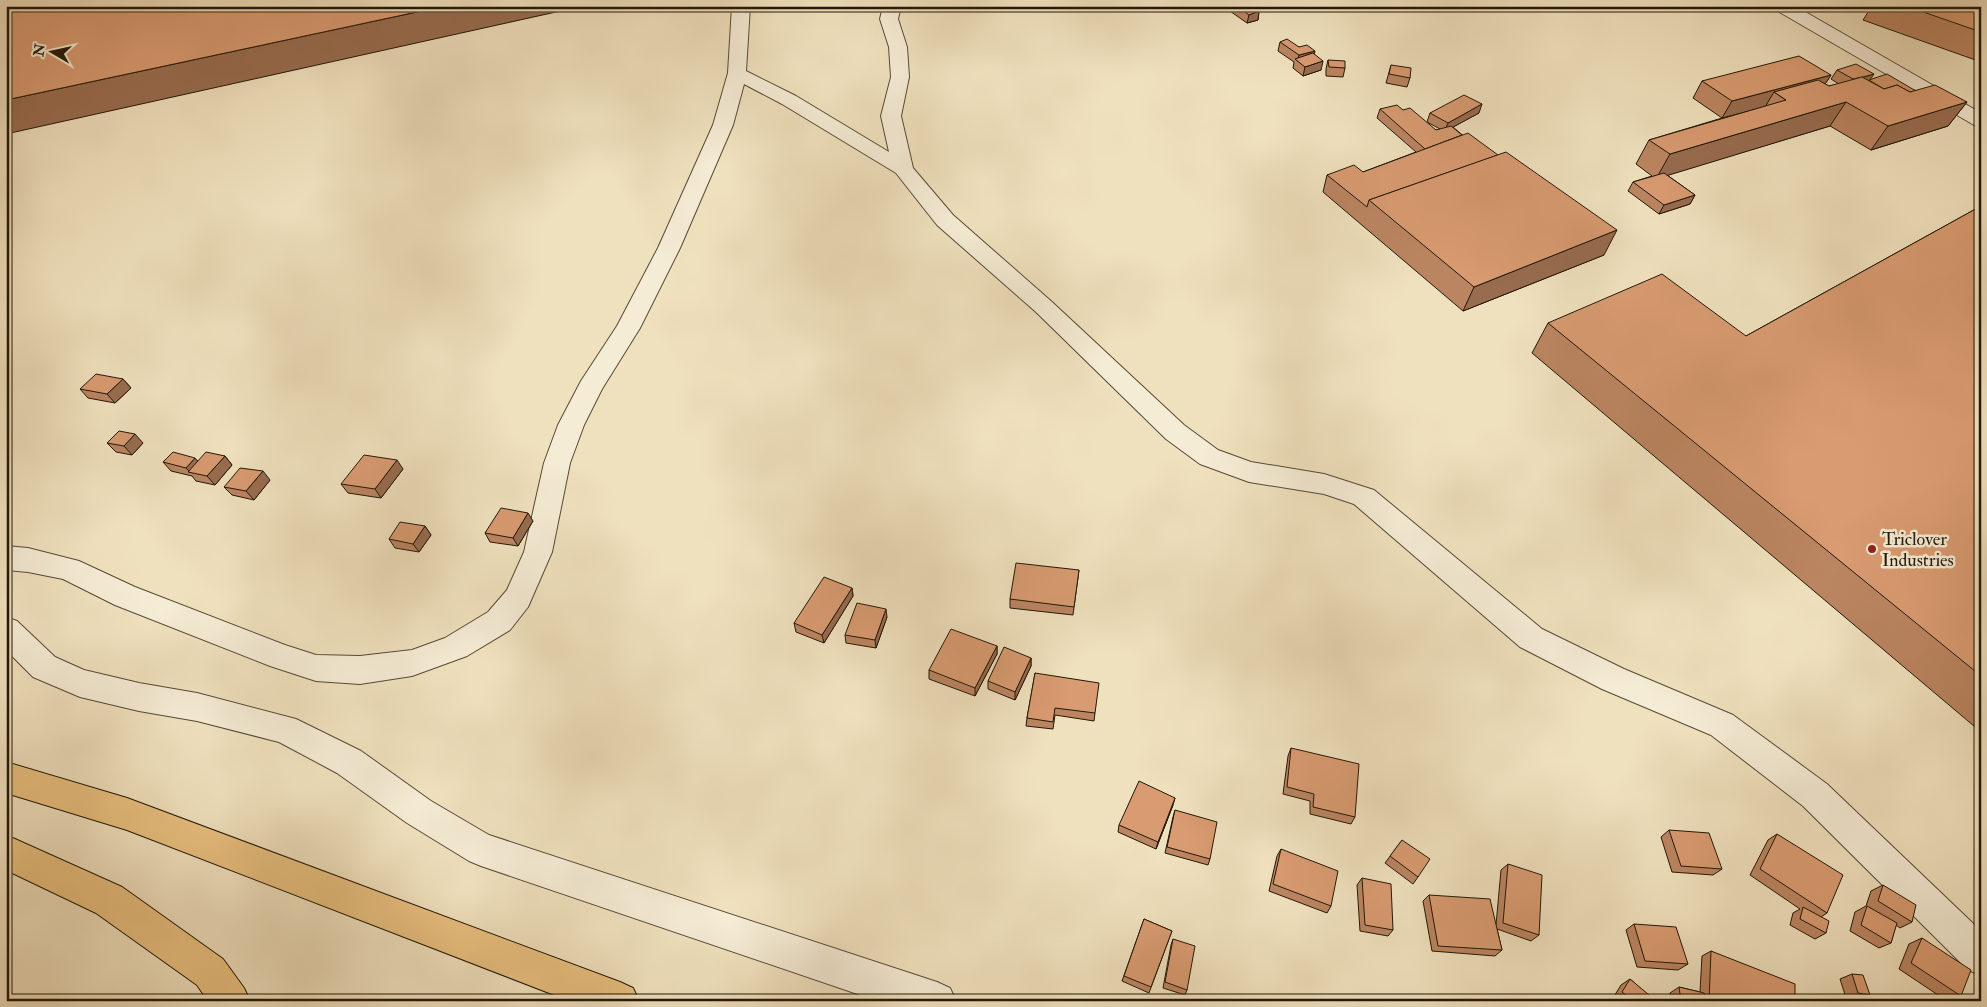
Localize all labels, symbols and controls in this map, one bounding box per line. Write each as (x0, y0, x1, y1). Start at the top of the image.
north arrow (28, 28, 78, 78)
text: N (30, 42, 49, 59)
place label: Triclover Industries (1882, 528, 1954, 572)
marker: Triclover Industries (1866, 543, 1878, 555)

